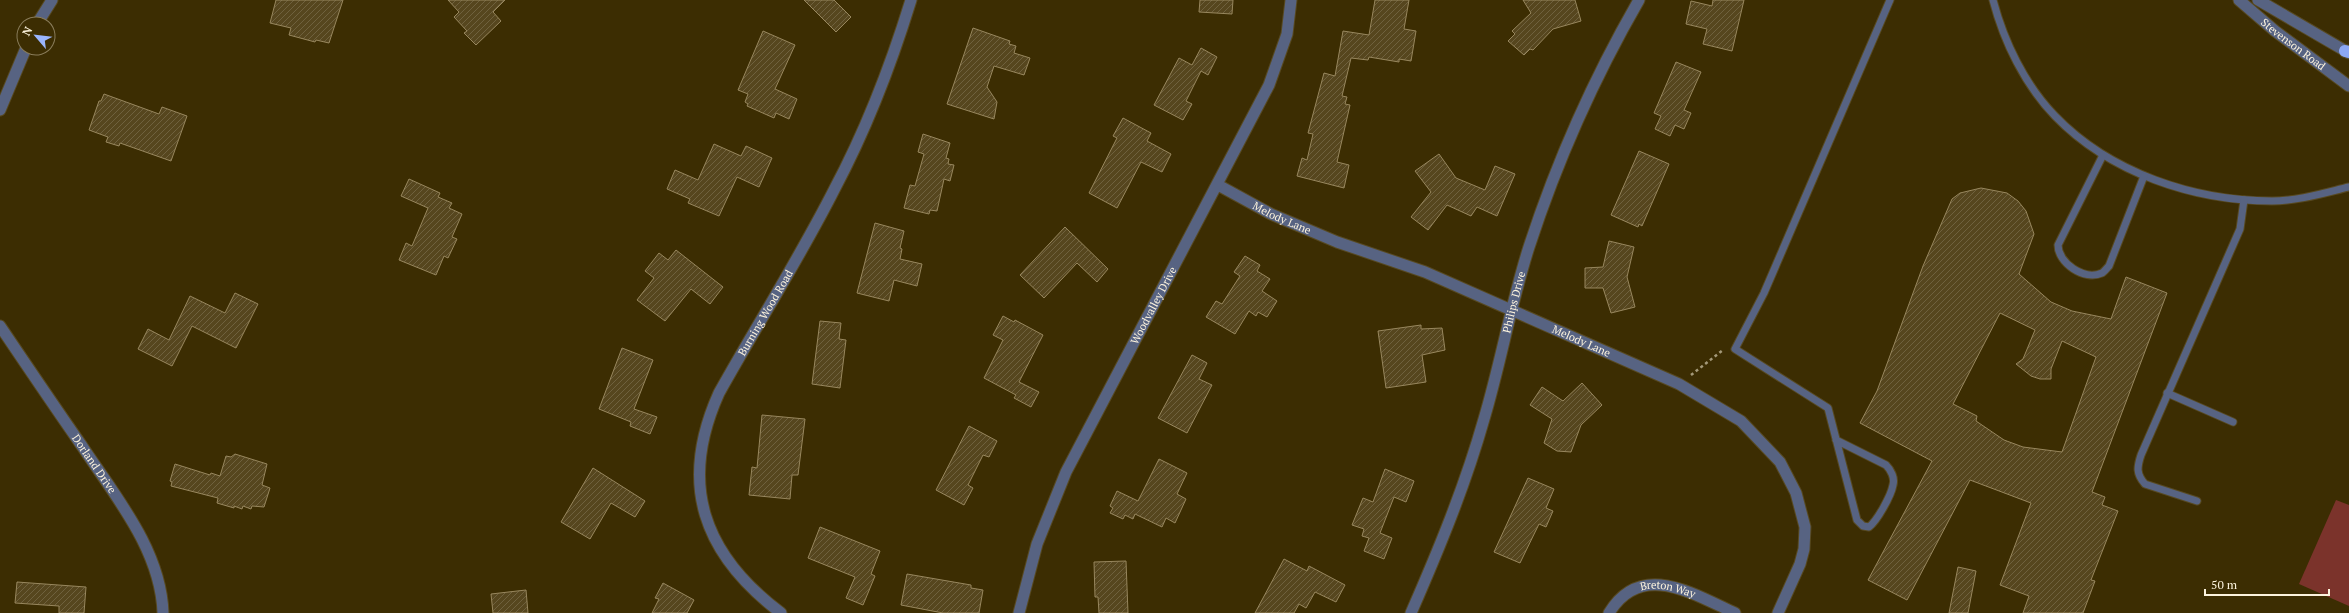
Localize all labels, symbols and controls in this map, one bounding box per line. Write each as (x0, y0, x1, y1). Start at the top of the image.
street label: Stevenson Road (2258, 15, 2328, 73)
north arrow (16, 16, 56, 56)
text: N (19, 24, 36, 38)
street label: Melody Lane (1250, 198, 1314, 237)
street label: Woodvalley Drive (1127, 264, 1180, 347)
street label: Burning Wood Road (735, 267, 796, 358)
street label: Philips Drive (1499, 269, 1528, 334)
street label: Melody Lane (1550, 322, 1613, 360)
street label: Dorland Drive (69, 432, 120, 496)
scale bar (2205, 571, 2329, 597)
text: 50 m (2211, 577, 2238, 592)
street label: Breton Way (1639, 578, 1698, 601)

